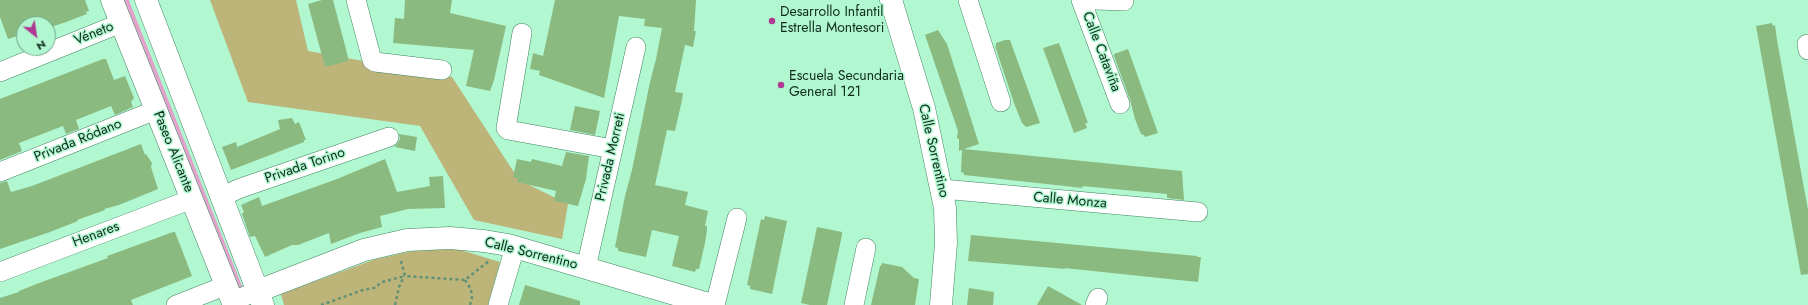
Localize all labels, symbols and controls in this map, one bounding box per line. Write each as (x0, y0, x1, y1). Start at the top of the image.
place label: Desarrollo Infantil Estrella Montesori (780, 5, 885, 38)
street label: Calle Cataviña (1078, 10, 1124, 94)
north arrow (16, 16, 56, 56)
marker: Desarrollo Infantil Estrella Montesori (767, 16, 777, 26)
street label: Véneto (72, 19, 116, 49)
text: N (34, 36, 49, 55)
place label: Escuela Secundaria General 121 (789, 69, 904, 102)
marker: Escuela Secundaria General 121 (776, 80, 786, 90)
street label: Calle Sorrentino (914, 103, 952, 199)
street label: Paseo Alicante (149, 109, 197, 195)
street label: Privada Morreti (593, 111, 629, 203)
street label: Privada Ródano (32, 116, 124, 166)
street label: Privada Torino (263, 144, 347, 188)
street label: Calle Monza (1033, 189, 1107, 213)
street label: Henares (70, 218, 122, 252)
street label: Calle Sorrentino (483, 234, 579, 274)

